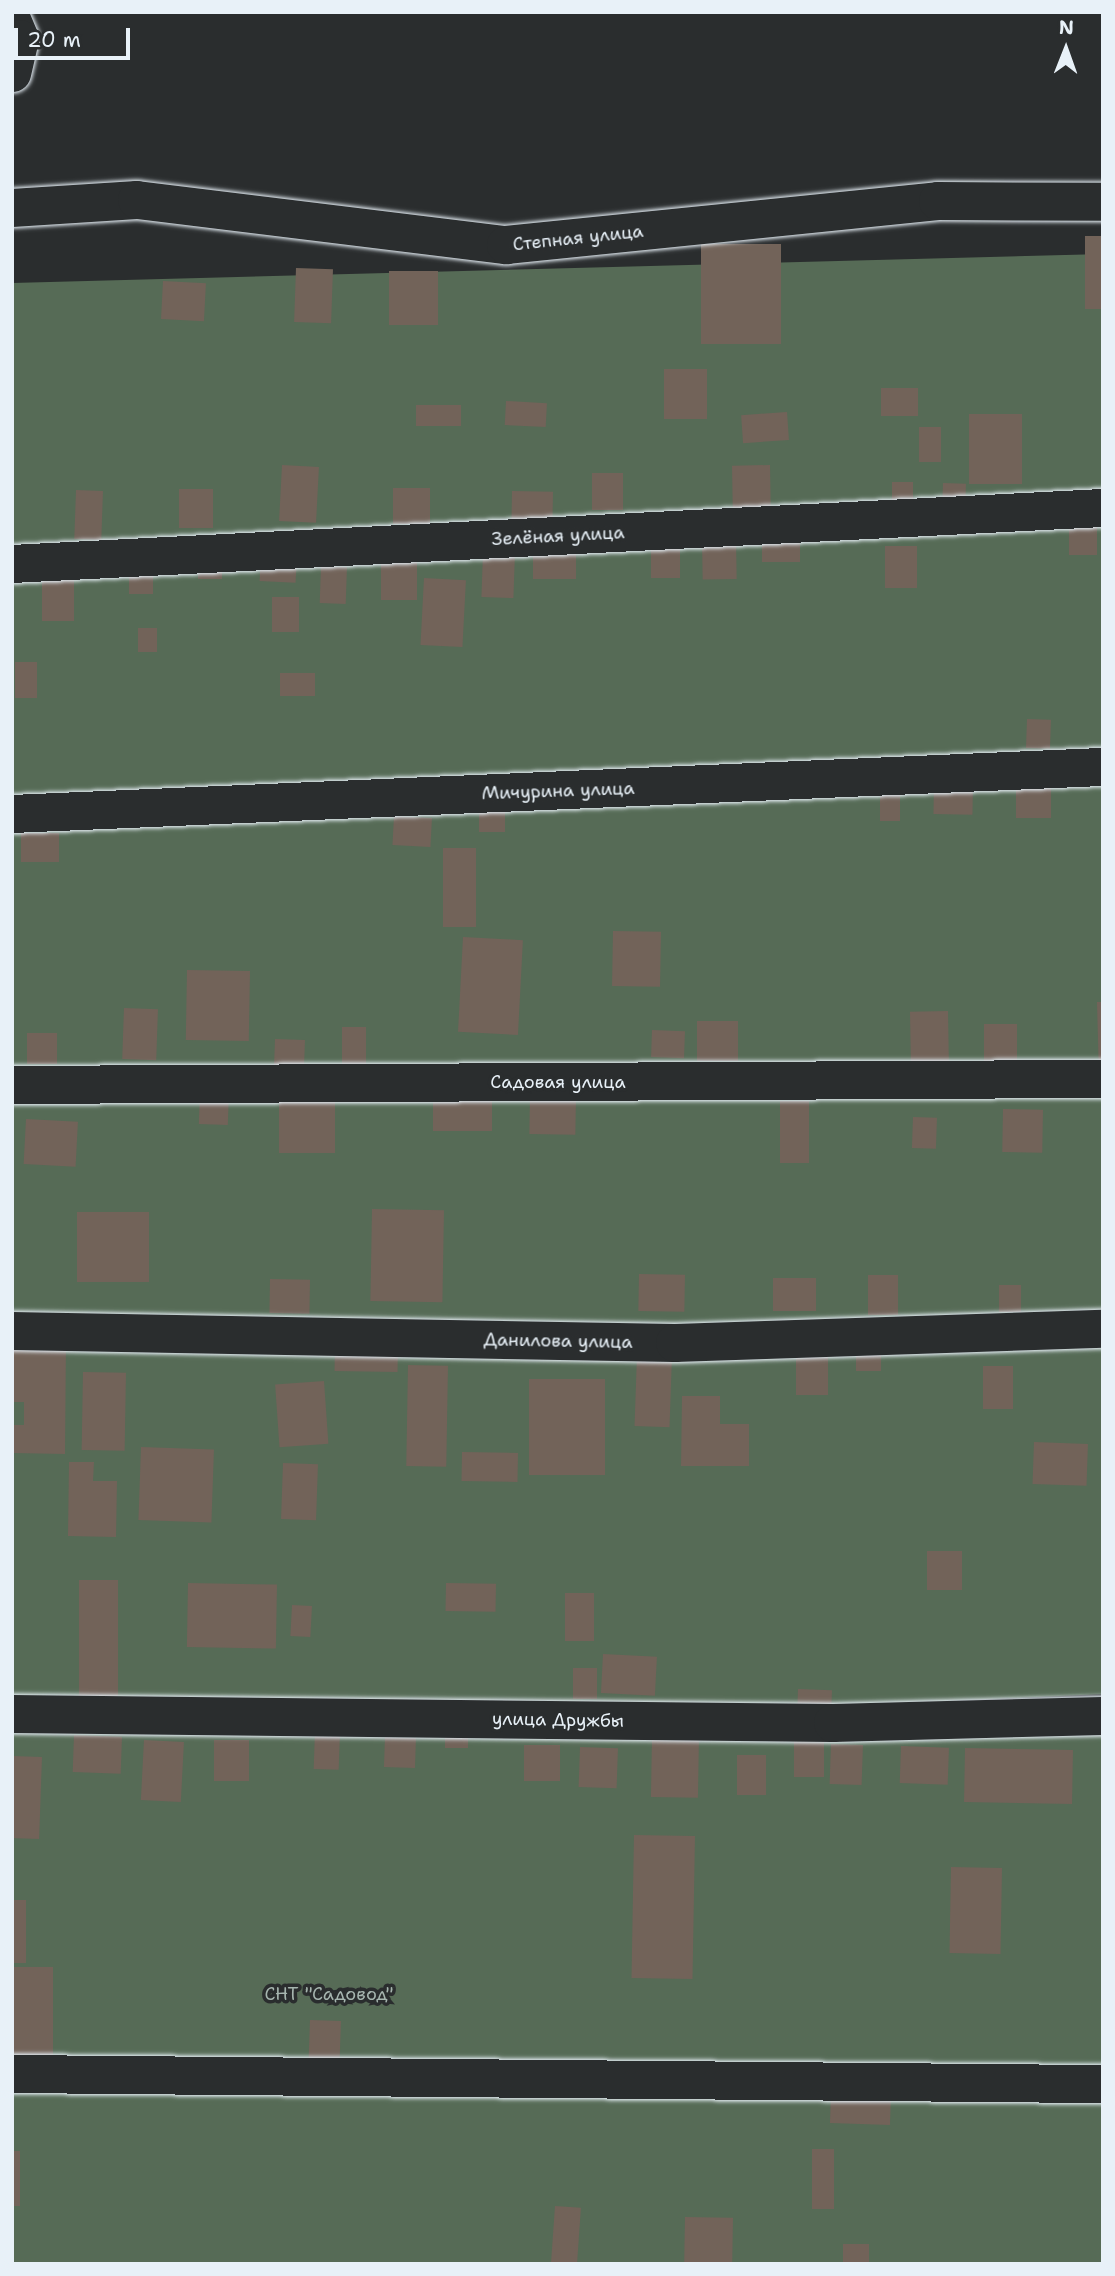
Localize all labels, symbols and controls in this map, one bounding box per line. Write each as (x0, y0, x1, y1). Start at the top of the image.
scale bar (18, 14, 133, 58)
north arrow (1031, 14, 1101, 84)
text: N (1059, 15, 1074, 40)
text: 20 m (27, 26, 81, 54)
street label: Степная улица (512, 220, 644, 256)
street label: Зелёная улица (491, 522, 625, 550)
street label: Мичурина улица (481, 778, 635, 804)
street label: Садовая улица (490, 1071, 626, 1093)
street label: Данилова улица (483, 1329, 633, 1353)
street label: улица Дружбы (492, 1708, 624, 1732)
park label: СНТ "Садовод" (264, 1983, 394, 2005)

